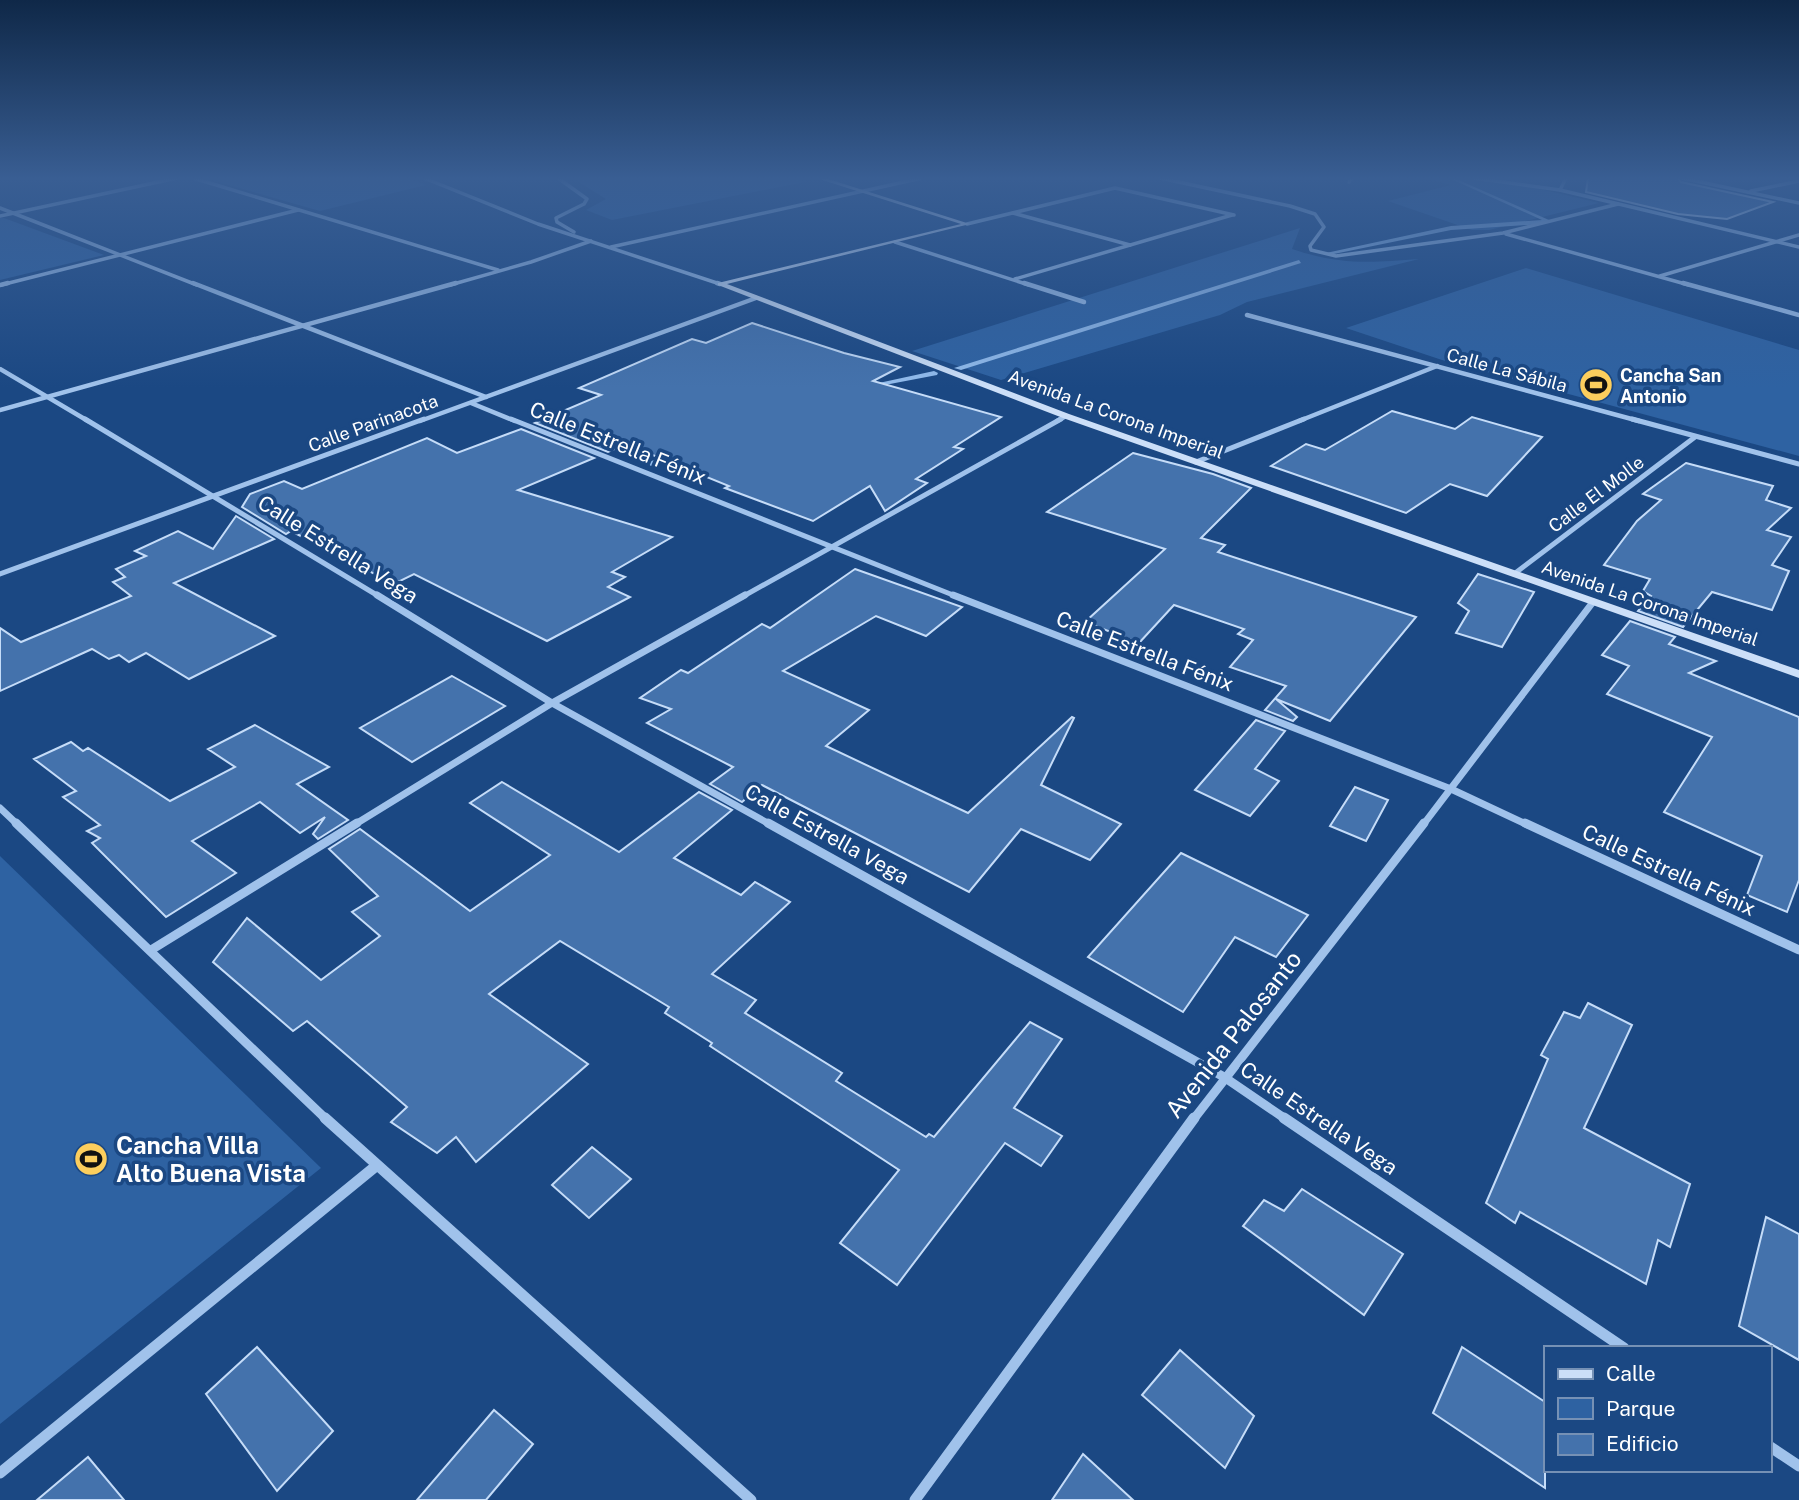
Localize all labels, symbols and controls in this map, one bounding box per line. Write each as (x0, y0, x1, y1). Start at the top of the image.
street label: Calle La Sábila (1444, 344, 1570, 396)
street label: Avenida La Corona Imperial (1005, 365, 1227, 463)
place label: Cancha San Antonio (1620, 365, 1721, 407)
sports icon: Cancha San Antonio (1577, 366, 1615, 404)
street label: Calle Parinacota (305, 390, 441, 456)
street label: Calle Estrella Fénix (526, 396, 710, 490)
street label: Calle El Molle (1544, 451, 1648, 537)
street label: Calle Estrella Vega (253, 490, 423, 608)
street label: Avenida La Corona Imperial (1539, 556, 1761, 650)
street label: Calle Estrella Fénix (1053, 606, 1237, 696)
street label: Calle Estrella Vega (741, 778, 913, 890)
street label: Calle Estrella Fénix (1578, 819, 1760, 921)
street label: Avenida Palosanto (1159, 945, 1307, 1123)
street label: Calle Estrella Vega (1236, 1056, 1402, 1180)
place label: Cancha Villa Alto Buena Vista (116, 1131, 306, 1187)
sports icon: Cancha Villa Alto Buena Vista (72, 1140, 110, 1178)
legend (1544, 1346, 1771, 1472)
text: Calle (1606, 1361, 1656, 1386)
text: Parque (1606, 1396, 1675, 1421)
text: Edificio (1606, 1431, 1679, 1456)

